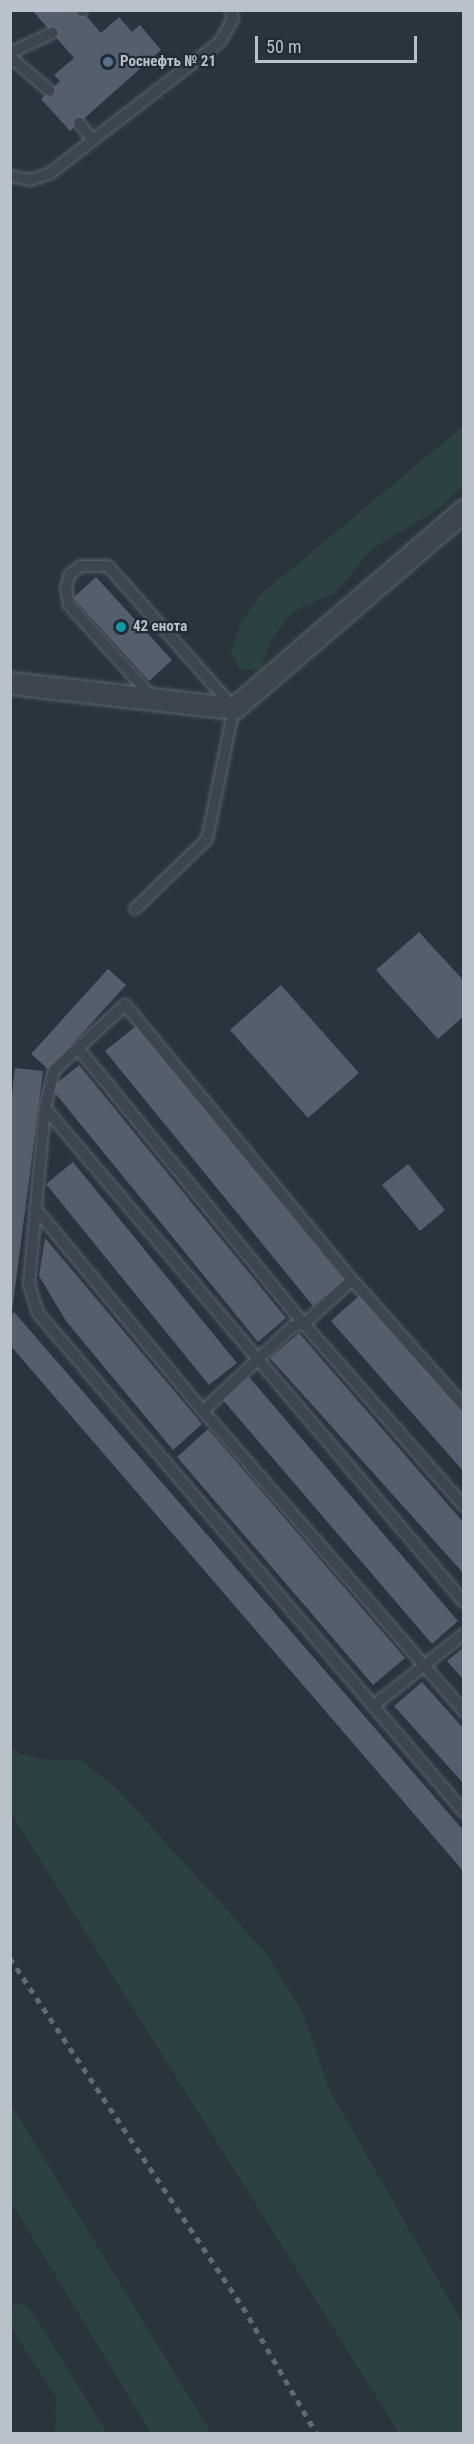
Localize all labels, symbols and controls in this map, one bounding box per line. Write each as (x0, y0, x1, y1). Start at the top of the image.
scale bar (258, 24, 420, 62)
text: 50 m (266, 36, 301, 57)
place label: Роснефть № 21 (120, 53, 216, 71)
marker: Роснефть № 21 (101, 55, 115, 69)
place label: 42 енота (133, 618, 187, 636)
marker: 42 енота (114, 620, 128, 634)

